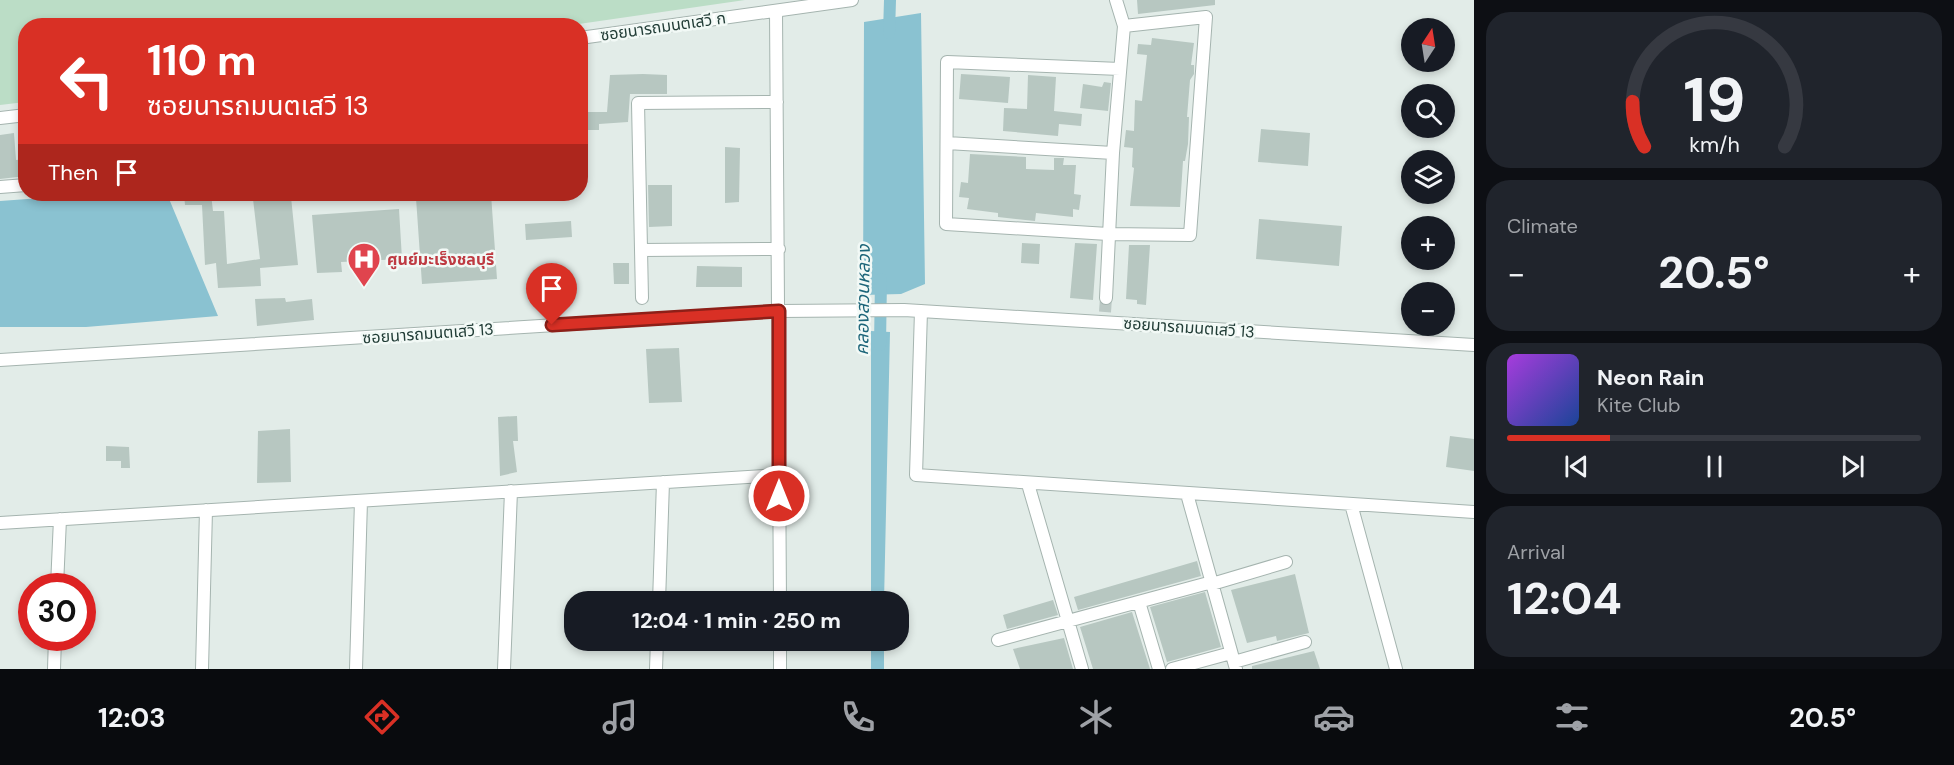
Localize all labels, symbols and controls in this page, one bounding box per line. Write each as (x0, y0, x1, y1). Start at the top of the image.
street label: ซอยนารถมนตเสวี ก (599, 7, 727, 46)
north arrow (1401, 18, 1455, 72)
map controls (1401, 18, 1455, 336)
text: 110 m (147, 33, 257, 88)
icon: left (48, 42, 126, 120)
text: 19 (1683, 59, 1745, 140)
button: search (1401, 84, 1455, 138)
text: ซอยนารถมนตเสวี 13 (147, 88, 369, 123)
text: km/h (1689, 131, 1739, 159)
button: layers (1401, 150, 1455, 204)
icon: arrive (110, 156, 143, 189)
text: Then (48, 158, 98, 187)
text: Climate (1507, 213, 1578, 239)
button: + (1401, 216, 1455, 270)
hospital icon: ศูนย์มะเร็งชลบุรี (346, 241, 382, 288)
water label: คลองสวนหลวง (850, 243, 876, 356)
text: 20.5° (1658, 243, 1770, 302)
place label: ศูนย์มะเร็งชลบุรี (387, 249, 494, 270)
text: − (1507, 252, 1525, 295)
text: + (1903, 252, 1921, 295)
pin (526, 263, 577, 325)
icon: arrive (535, 272, 568, 305)
button: − (1401, 282, 1455, 336)
street label: ซอยนารถมนตเสวี 13 (1123, 312, 1255, 343)
street label: ซอยนารถมนตเสวี 13 (362, 318, 494, 349)
text: Neon Rain (1597, 363, 1704, 392)
text: Kite Club (1597, 392, 1681, 418)
icon: previous (1560, 450, 1593, 483)
icon: pause (1698, 450, 1731, 483)
icon: next (1836, 450, 1869, 483)
position arrow (747, 464, 811, 528)
text: Arrival (1507, 539, 1565, 565)
text: 12:04 (1507, 569, 1622, 628)
speed limit sign: 30 (18, 573, 96, 651)
text: 12:04 · 1 min · 250 m (632, 606, 841, 635)
icon: directions (361, 696, 403, 738)
icon: music (599, 696, 641, 738)
icon: phone (837, 696, 879, 738)
icon: climate (1075, 696, 1117, 738)
icon: car (1313, 696, 1355, 738)
icon: filters (1551, 696, 1593, 738)
text: 12:03 (98, 700, 166, 735)
text: 20.5° (1789, 700, 1856, 735)

